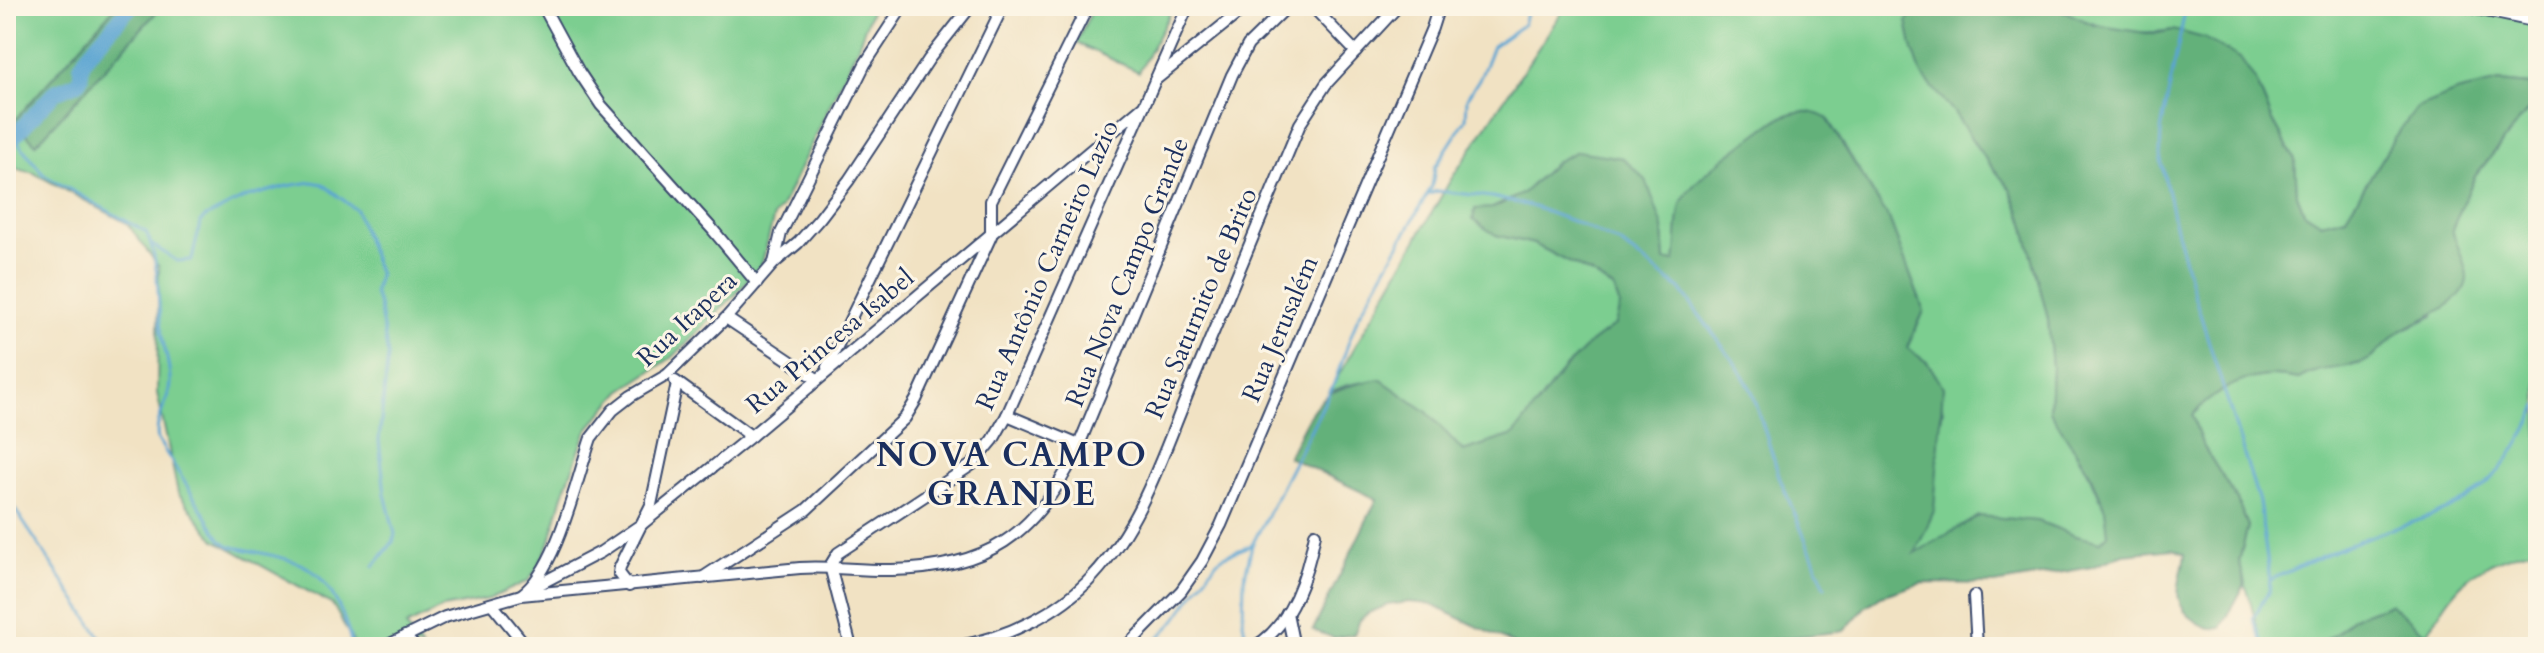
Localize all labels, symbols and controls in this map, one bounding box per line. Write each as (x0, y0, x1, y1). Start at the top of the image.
street label: Rua Antônio Carneiro Lazio (967, 114, 1127, 416)
street label: Rua Nova Campo Grande (1057, 132, 1197, 412)
street label: Rua Saturnito de Brito (1137, 182, 1265, 424)
street label: Rua Jerusalém (1234, 251, 1326, 407)
street label: Rua Princesa Isabel (739, 260, 922, 422)
street label: Rua Itapera (629, 264, 745, 374)
district label: NOVA CAMPO GRANDE (876, 432, 1148, 517)

